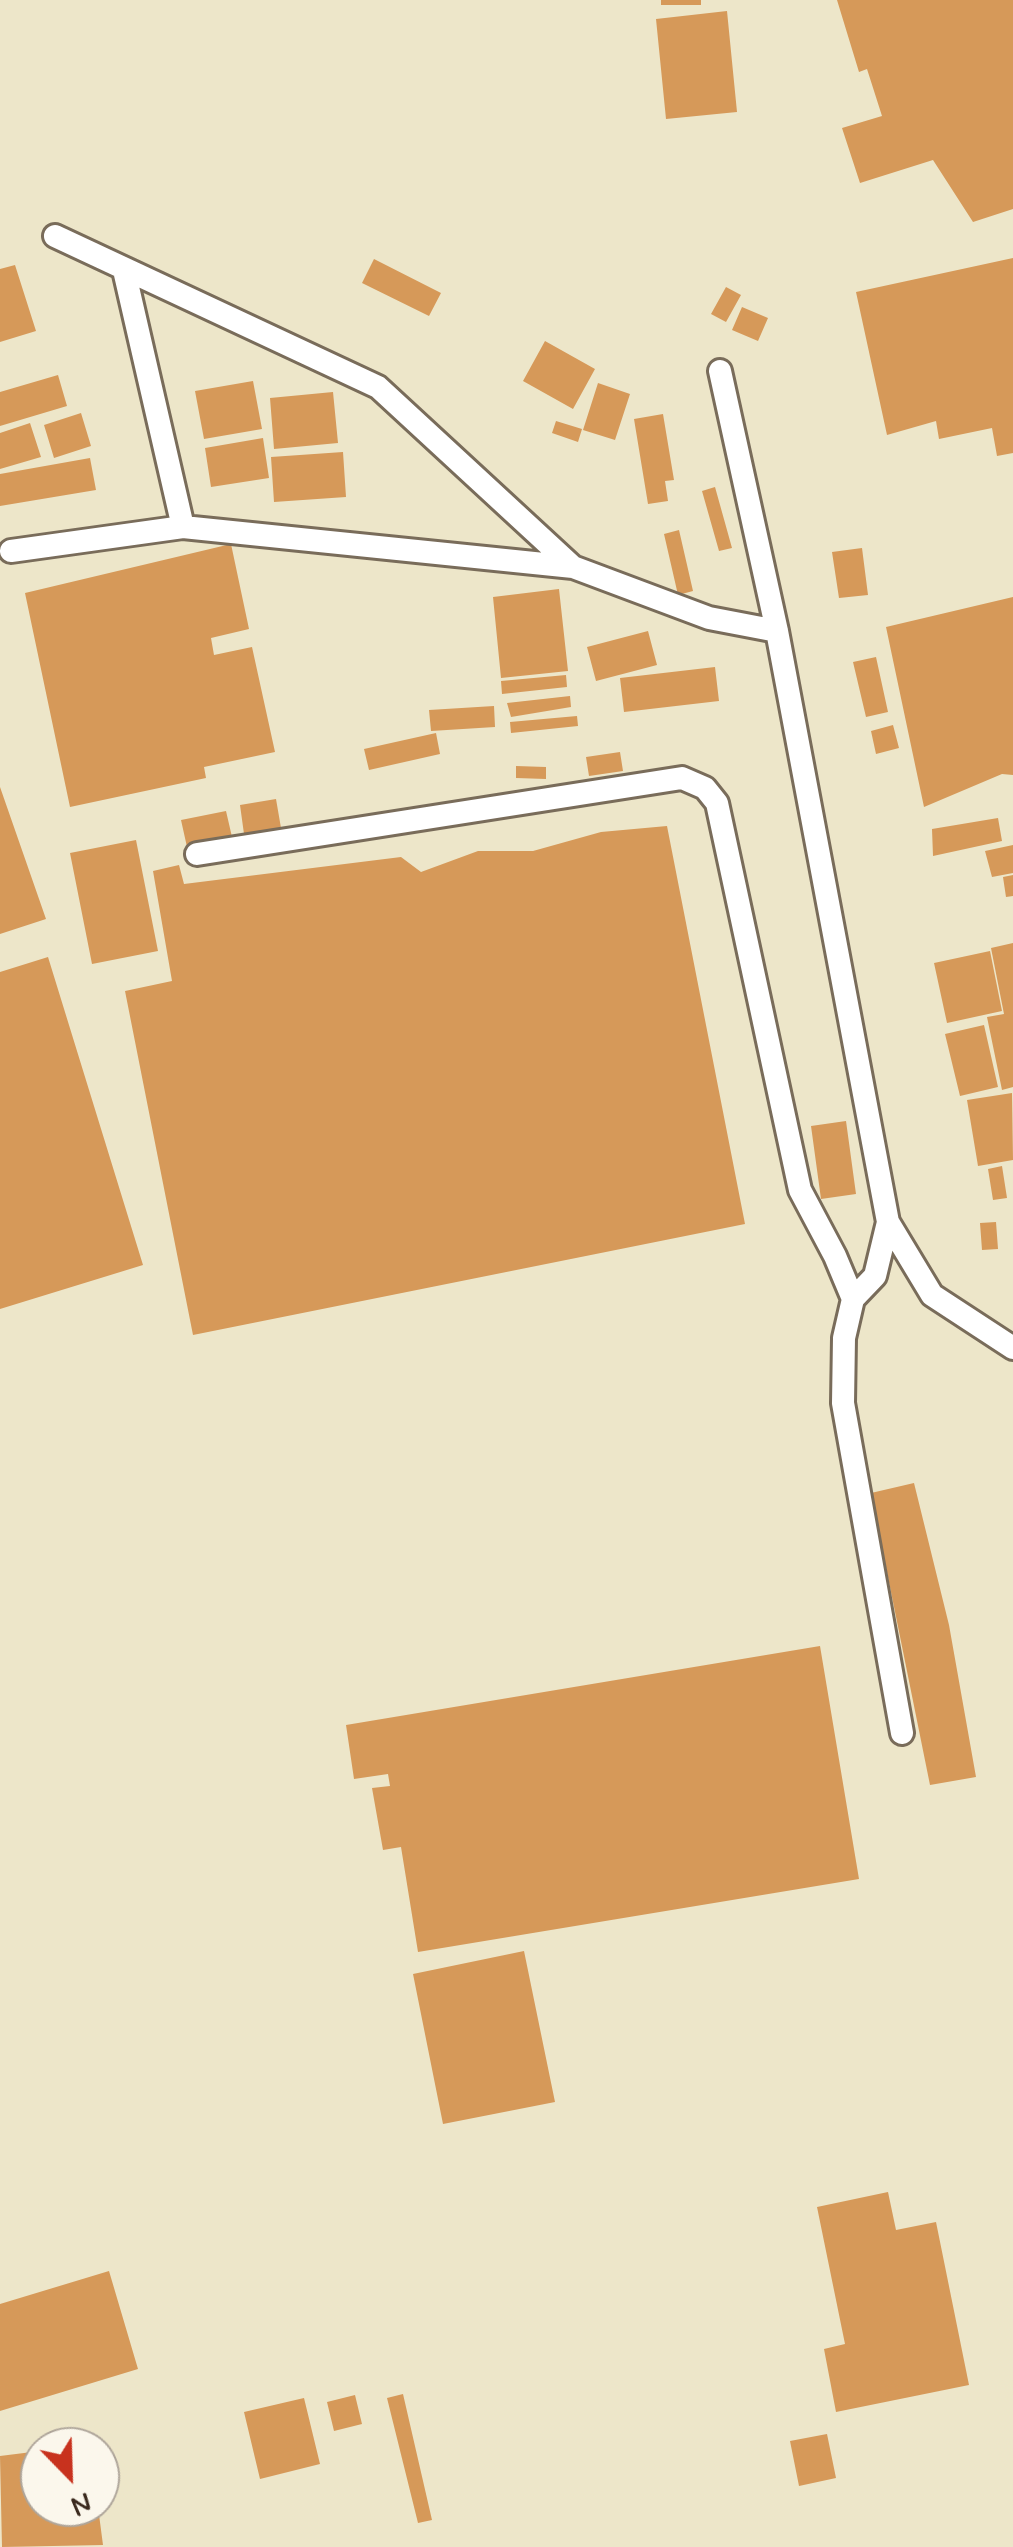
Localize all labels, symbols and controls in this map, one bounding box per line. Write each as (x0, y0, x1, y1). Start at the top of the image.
north arrow (20, 2427, 120, 2527)
text: N (65, 2483, 97, 2524)

